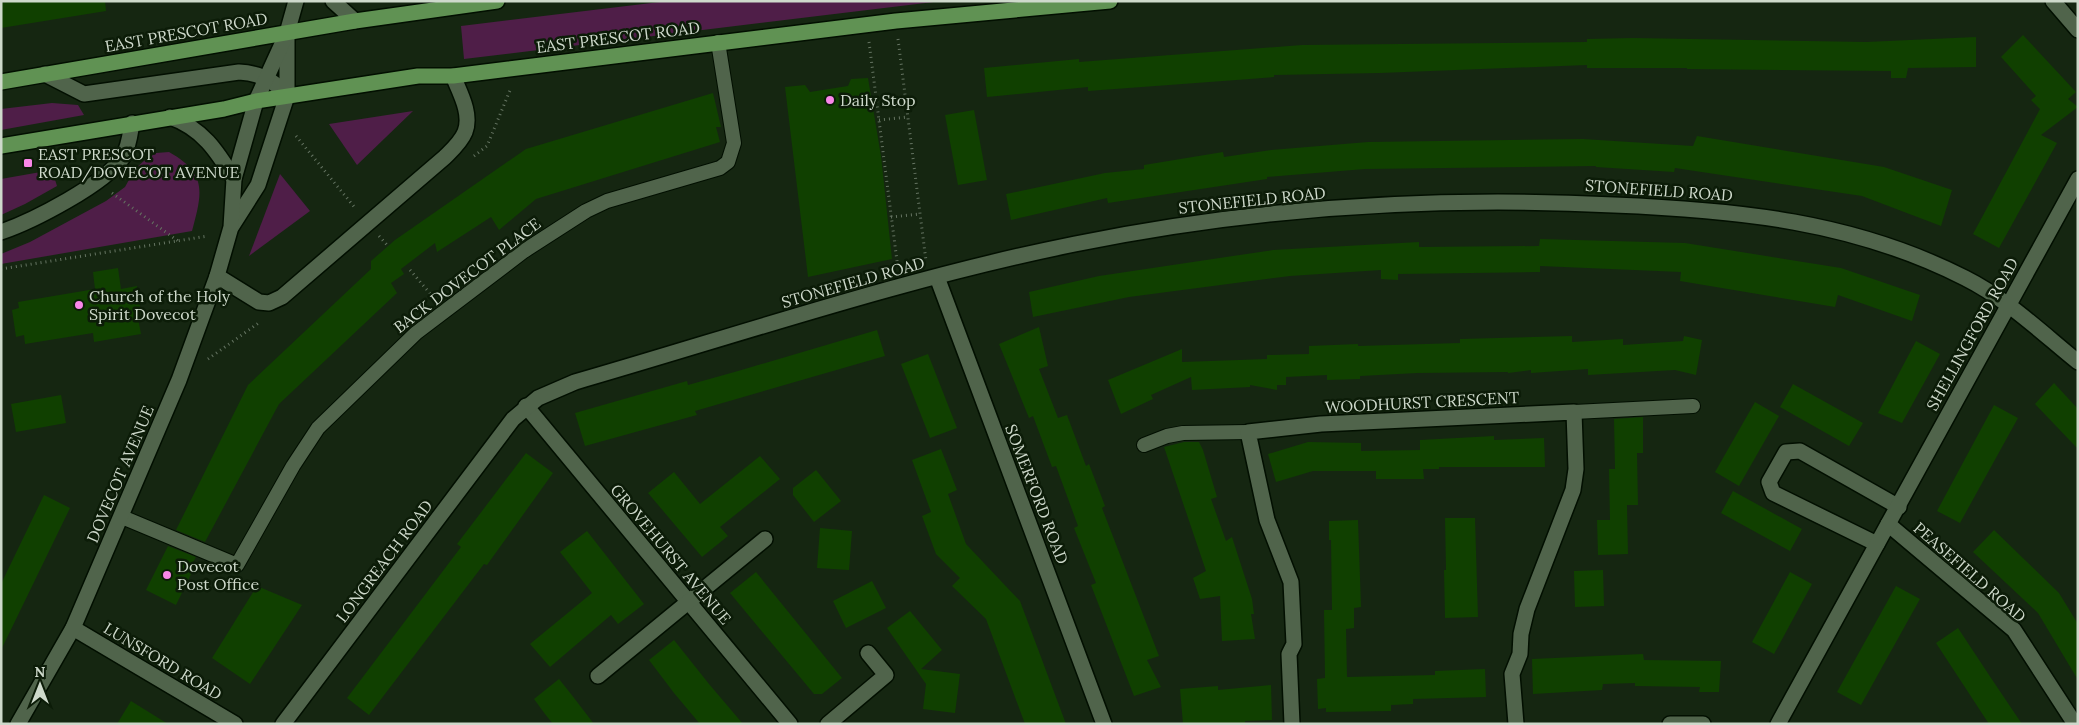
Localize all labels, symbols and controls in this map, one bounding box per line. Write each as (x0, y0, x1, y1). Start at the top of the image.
street label: EAST PRESCOT ROAD (103, 8, 269, 56)
street label: EAST PRESCOT ROAD (535, 17, 701, 57)
place label: Daily Stop (840, 90, 916, 110)
marker: Daily Stop (824, 94, 836, 106)
place label: EAST PRESCOT ROAD/DOVECOT AVENUE (38, 144, 240, 183)
marker: EAST PRESCOT ROAD/DOVECOT AVENUE (22, 157, 34, 169)
street label: STONEFIELD ROAD (1585, 175, 1734, 205)
street label: STONEFIELD ROAD (1177, 182, 1327, 218)
street label: BACK DOVECOT PLACE (390, 213, 544, 337)
street label: STONEFIELD ROAD (779, 252, 927, 312)
street label: SHELLINGFORD ROAD (1922, 254, 2022, 414)
place label: Church of the Holy Spirit Dovecot (89, 286, 231, 324)
marker: Church of the Holy Spirit Dovecot (73, 299, 85, 311)
street label: WOODHURST CRESCENT (1324, 387, 1520, 417)
street label: DOVECOT AVENUE (82, 402, 158, 546)
street label: SOMERFORD ROAD (1001, 421, 1073, 567)
street label: GROVEHURST AVENUE (606, 480, 736, 628)
street label: LONGREACH ROAD (331, 496, 437, 626)
street label: PEASEFIELD ROAD (1910, 518, 2030, 626)
place label: Dovecot Post Office (177, 556, 259, 594)
marker: Dovecot Post Office (161, 569, 173, 581)
street label: LUNSFORD ROAD (100, 618, 226, 704)
north arrow (15, 660, 65, 710)
text: N (35, 663, 46, 681)

